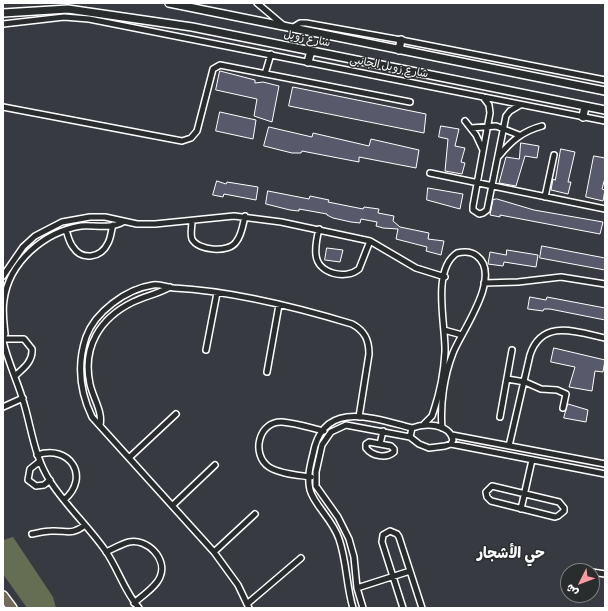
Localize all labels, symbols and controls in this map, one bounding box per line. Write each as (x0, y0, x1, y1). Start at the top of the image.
street label: شارع زويل (283, 28, 331, 50)
street label: شارع زويل الجانبى (349, 53, 429, 81)
district label: حي الأشجار (477, 545, 545, 563)
north arrow (560, 563, 600, 603)
text: ش (563, 581, 581, 600)

